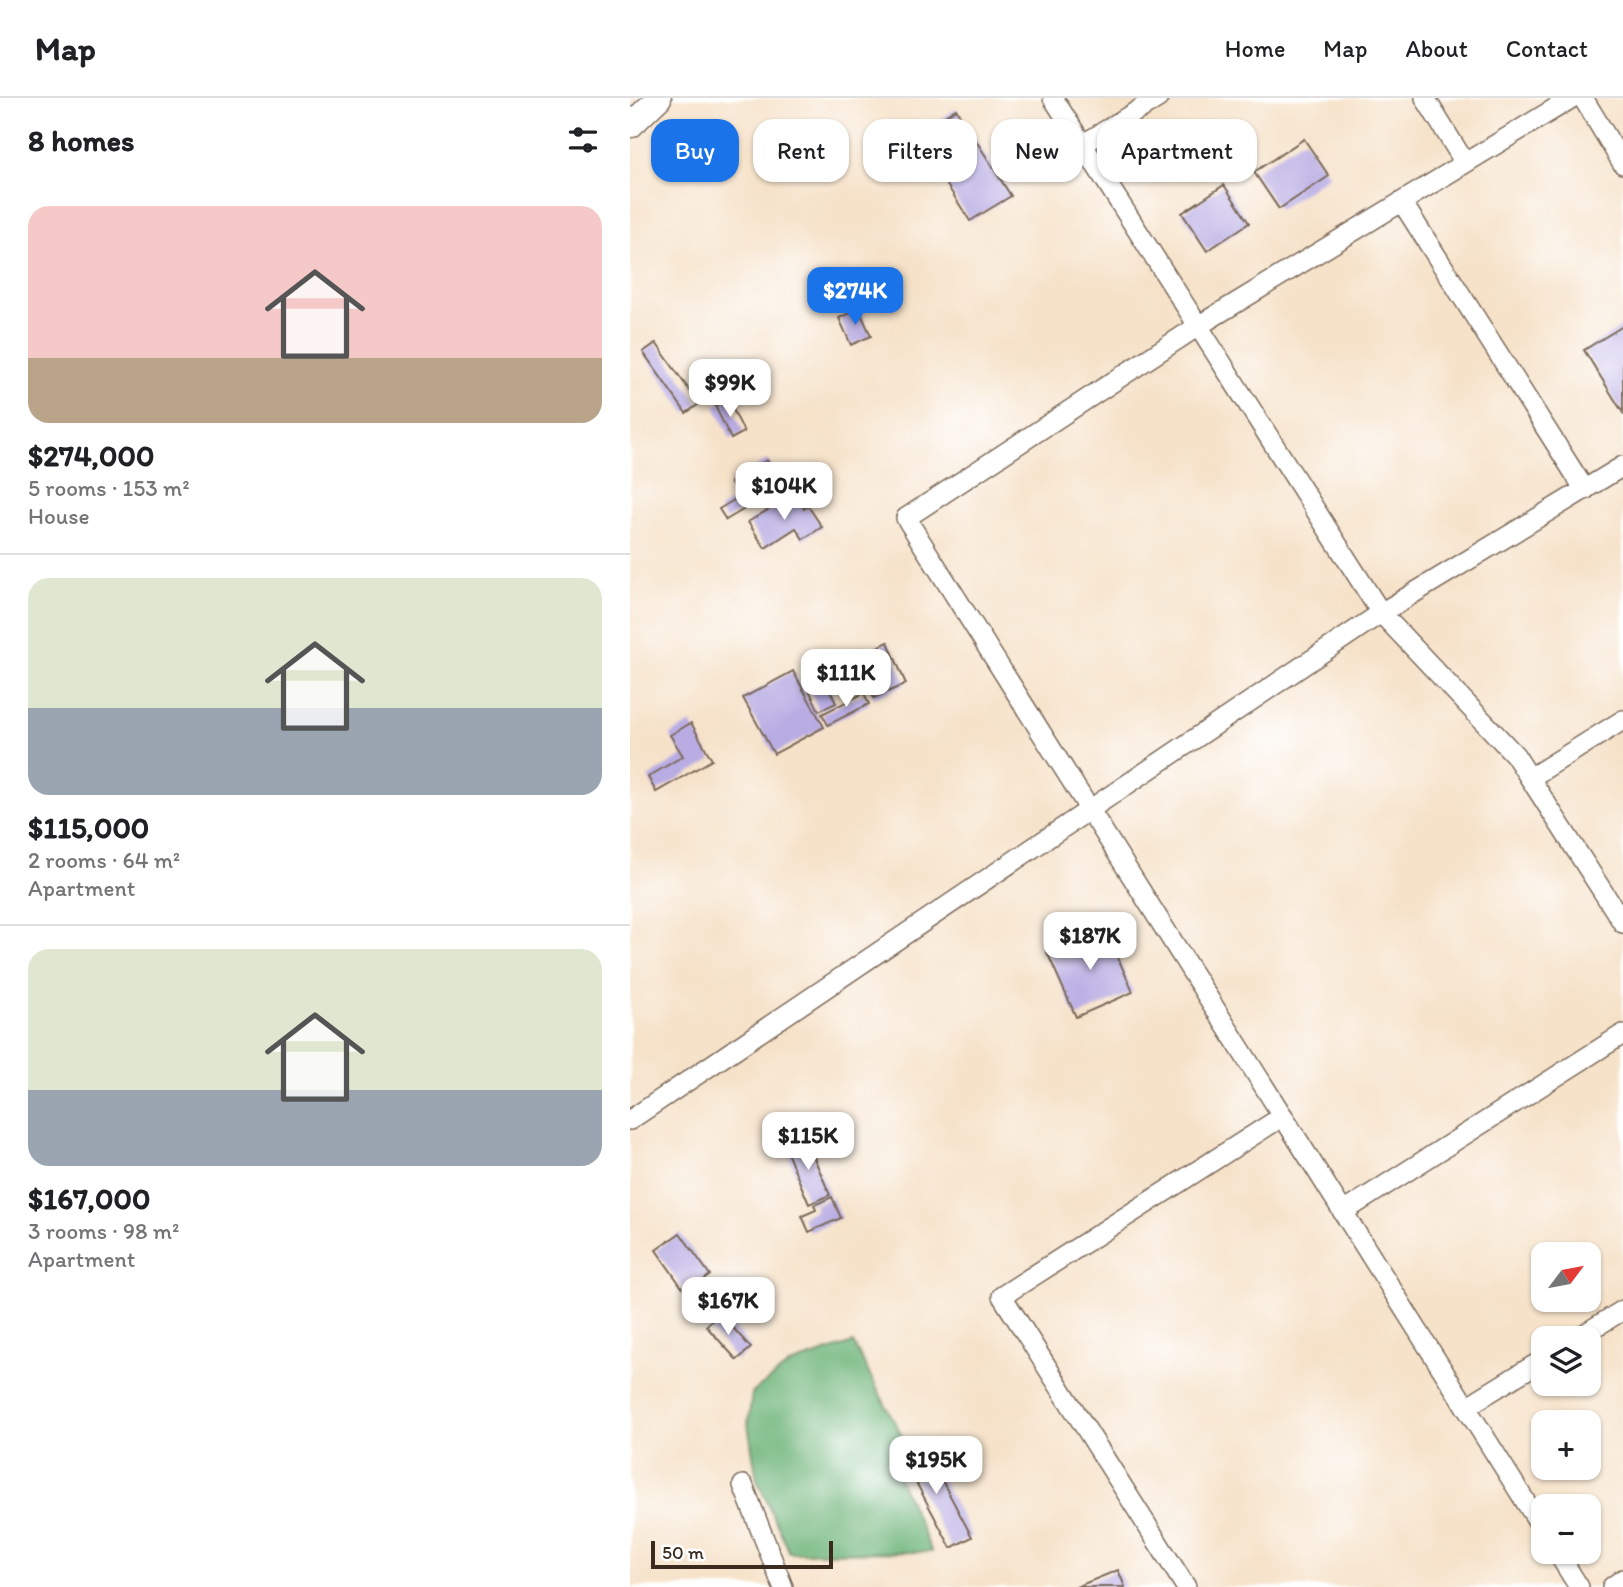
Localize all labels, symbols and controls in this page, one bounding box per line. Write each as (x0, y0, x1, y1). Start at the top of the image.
text: Map (35, 29, 96, 68)
text: Home (1225, 34, 1285, 63)
text: Map (1323, 34, 1367, 63)
text: About (1405, 34, 1468, 63)
text: Contact (1506, 34, 1588, 63)
chip: Buy (651, 119, 739, 182)
chip: Rent (753, 119, 849, 182)
chip: Filters (863, 119, 977, 182)
chip: New (991, 119, 1083, 182)
chip: Apartment (1097, 119, 1257, 182)
icon: filters (564, 121, 602, 159)
text: 8 homes (28, 122, 135, 159)
icon: home (252, 251, 378, 377)
pin: $274K (806, 268, 904, 327)
text: $274K (823, 276, 887, 304)
pin: $99K (689, 360, 771, 419)
text: $99K (705, 368, 755, 396)
text: $274,000 (28, 437, 154, 474)
pin: $104K (735, 462, 833, 522)
text: $104K (751, 471, 817, 499)
text: 5 rooms · 153 m² (28, 474, 190, 502)
text: House (28, 502, 90, 530)
icon: home (252, 623, 378, 749)
pin: $111K (797, 650, 895, 709)
text: $111K (817, 658, 875, 686)
text: $115,000 (28, 809, 149, 846)
text: 2 rooms · 64 m² (28, 846, 180, 874)
text: Apartment (28, 874, 135, 902)
pin: $187K (1041, 912, 1139, 972)
text: $187K (1059, 921, 1121, 949)
icon: home (252, 994, 378, 1120)
pin: $115K (759, 1112, 857, 1172)
text: $115K (778, 1121, 838, 1149)
text: $167,000 (28, 1180, 150, 1217)
text: 3 rooms · 98 m² (28, 1217, 179, 1245)
north arrow (1531, 1242, 1601, 1312)
map controls (1531, 1242, 1601, 1564)
text: Apartment (28, 1245, 135, 1273)
pin: $167K (679, 1278, 777, 1337)
text: $167K (698, 1286, 758, 1314)
button: layers (1531, 1326, 1601, 1396)
button: + (1531, 1410, 1601, 1480)
pin: $195K (887, 1436, 985, 1496)
text: $195K (905, 1445, 967, 1473)
button: − (1531, 1494, 1601, 1564)
scale bar (651, 1538, 833, 1570)
text: 50 m (662, 1541, 704, 1564)

